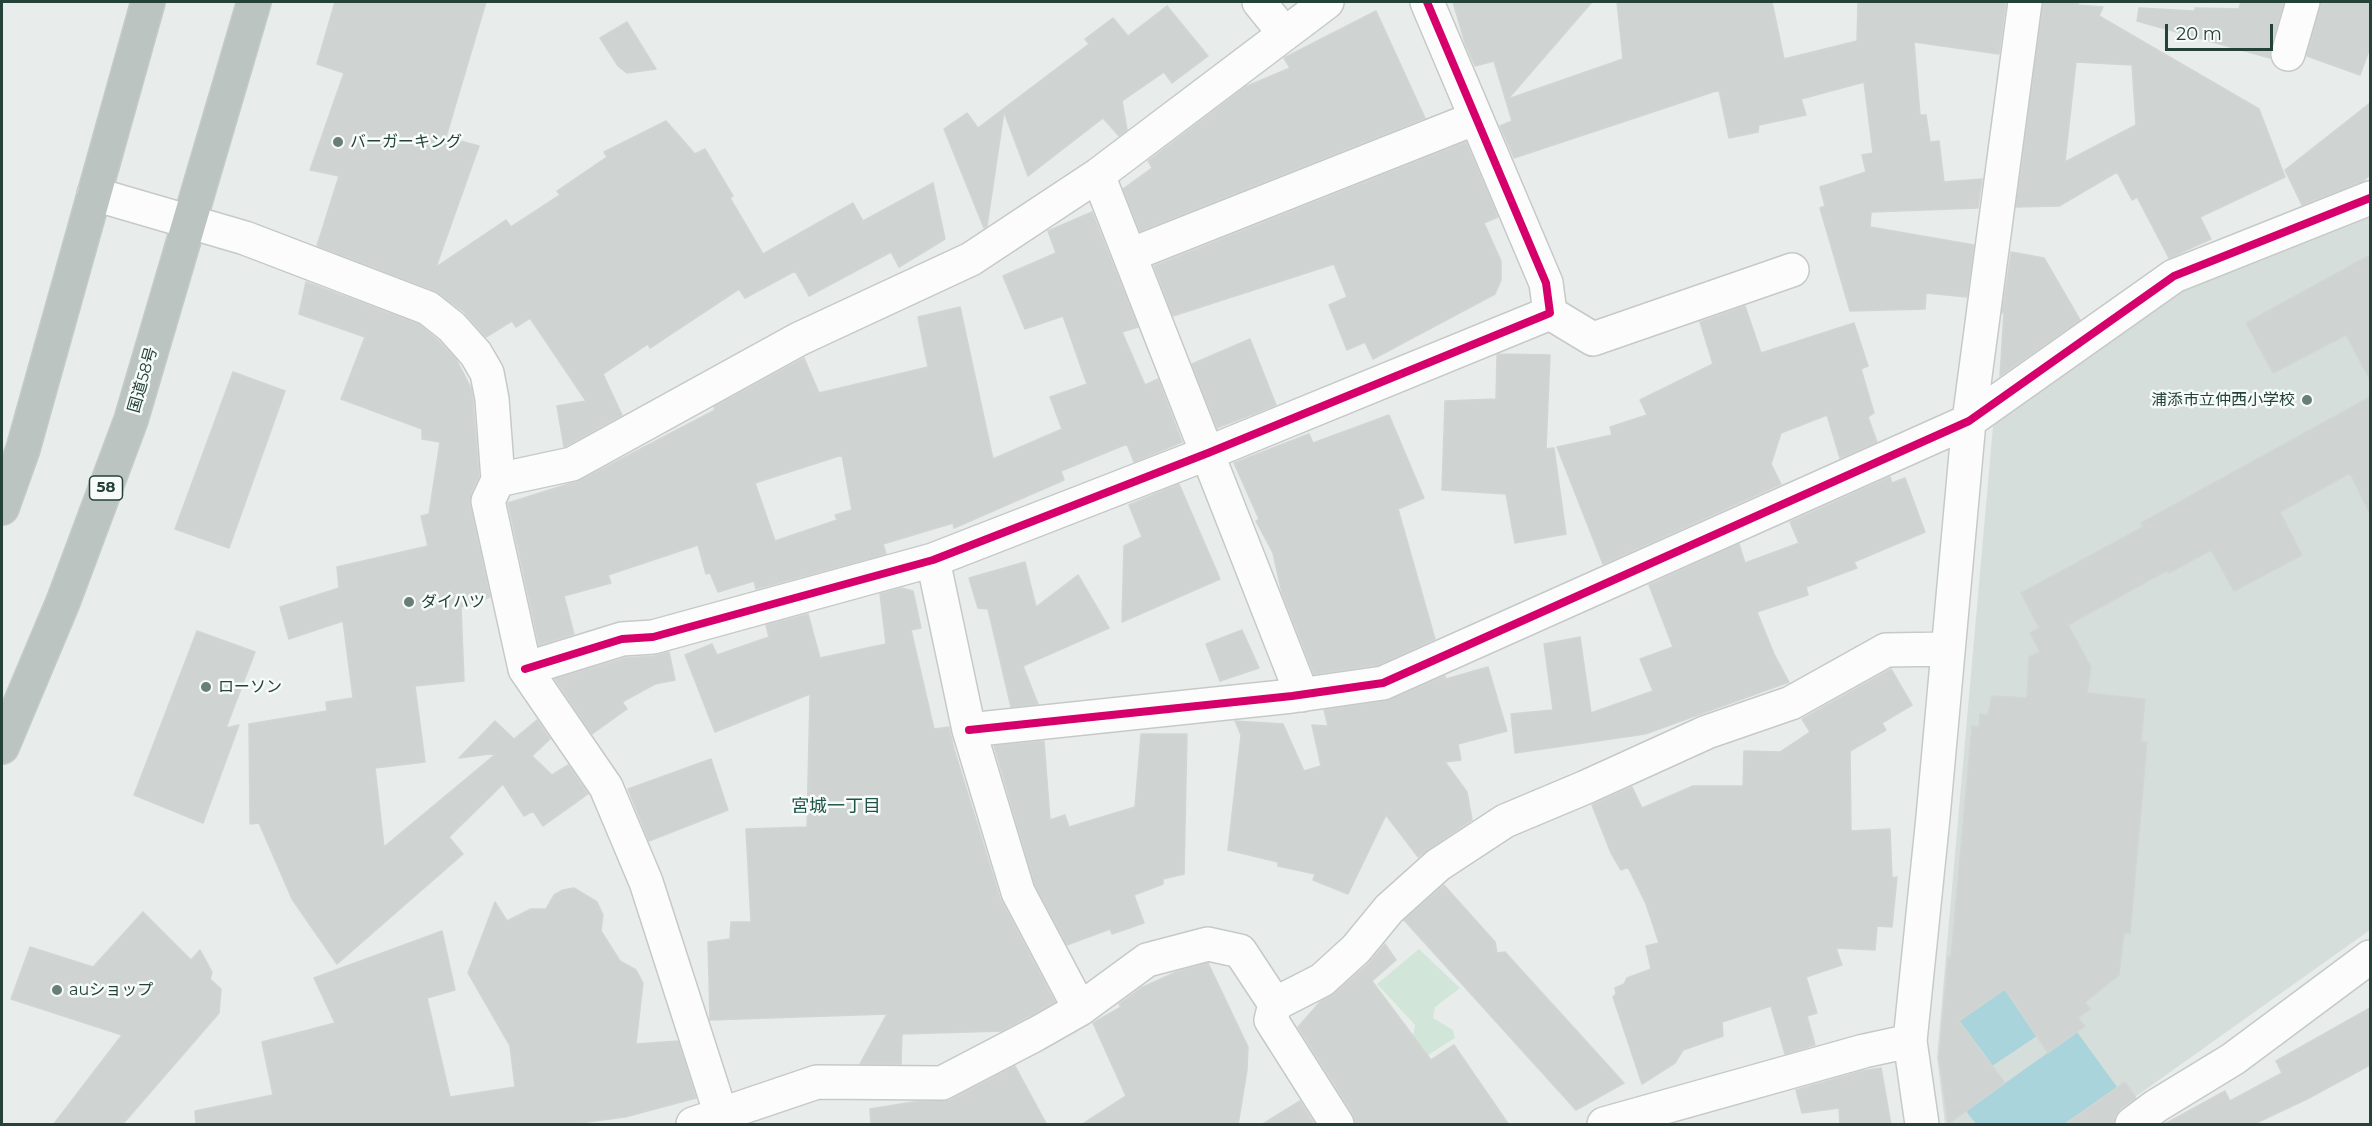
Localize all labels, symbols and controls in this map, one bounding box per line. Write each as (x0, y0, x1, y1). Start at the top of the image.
scale bar (2168, 12, 2276, 50)
text: 20 m (2176, 23, 2222, 45)
place label: バーガーキング (350, 132, 462, 152)
marker: バーガーキング (331, 135, 345, 149)
street label: 国道58号 (125, 345, 161, 415)
place label: 浦添市立仲西小学校 (2151, 390, 2295, 410)
marker: 浦添市立仲西小学校 (2300, 393, 2314, 407)
road number: 58 (90, 476, 122, 500)
place label: ダイハツ (421, 592, 485, 612)
marker: ダイハツ (402, 595, 416, 609)
place label: ローソン (218, 677, 282, 697)
marker: ローソン (199, 680, 213, 694)
district label: 宮城一丁目 (791, 796, 881, 818)
place label: auショップ (69, 980, 153, 1000)
marker: auショップ (50, 983, 64, 997)

